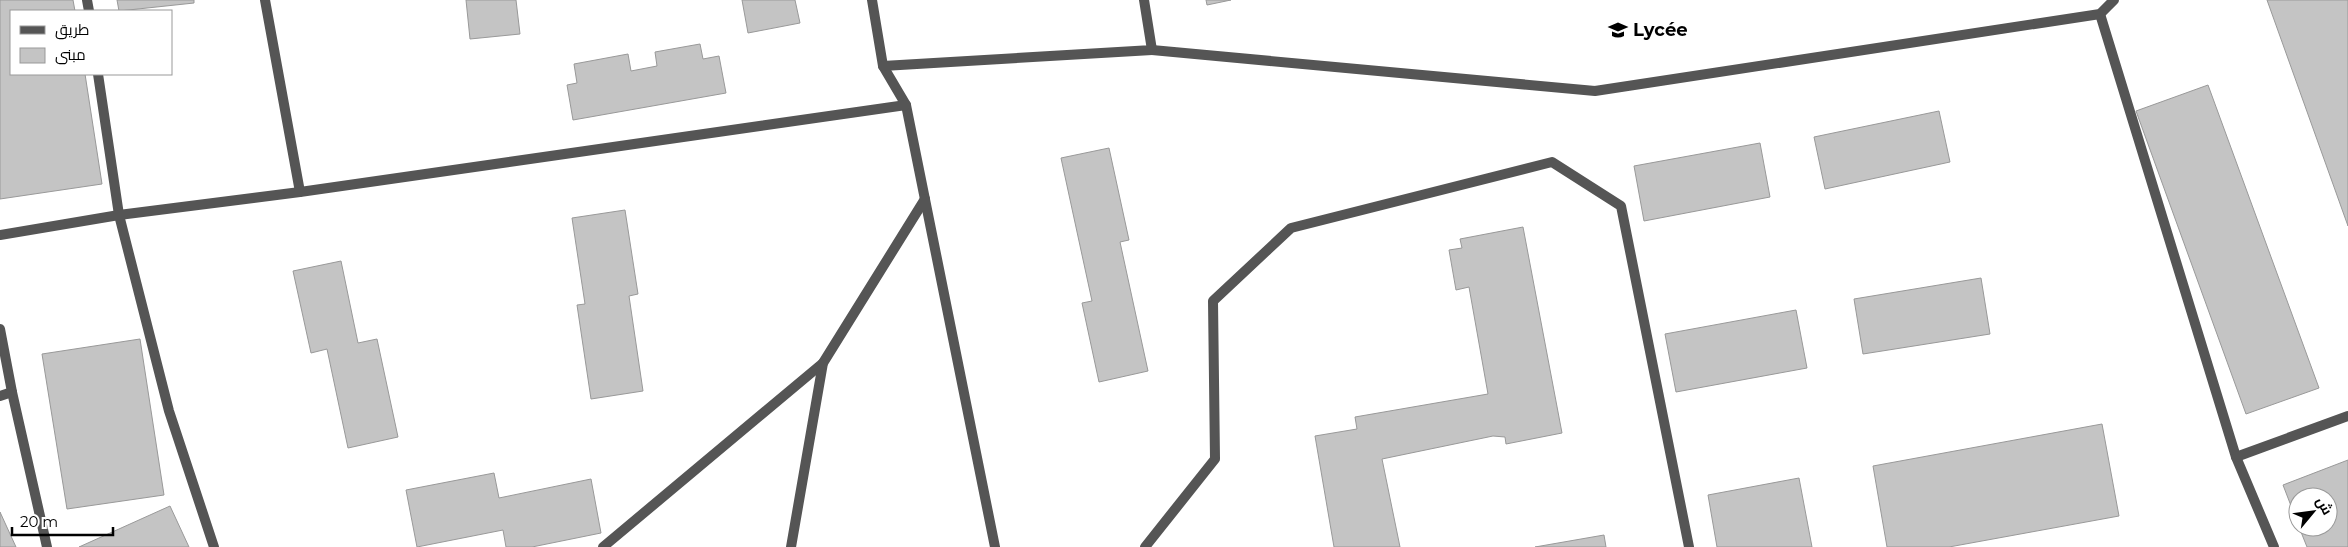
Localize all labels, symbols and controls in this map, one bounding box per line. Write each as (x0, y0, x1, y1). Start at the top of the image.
legend (10, 10, 172, 75)
school or university icon: Lycée (1607, 19, 1629, 41)
place label: Lycée (1633, 19, 1688, 41)
text: طريق (55, 20, 89, 40)
text: مبنى (55, 45, 86, 65)
north arrow (2288, 487, 2338, 537)
text: ش (2312, 493, 2337, 518)
scale bar (12, 504, 114, 536)
text: 20 m (20, 512, 58, 531)

